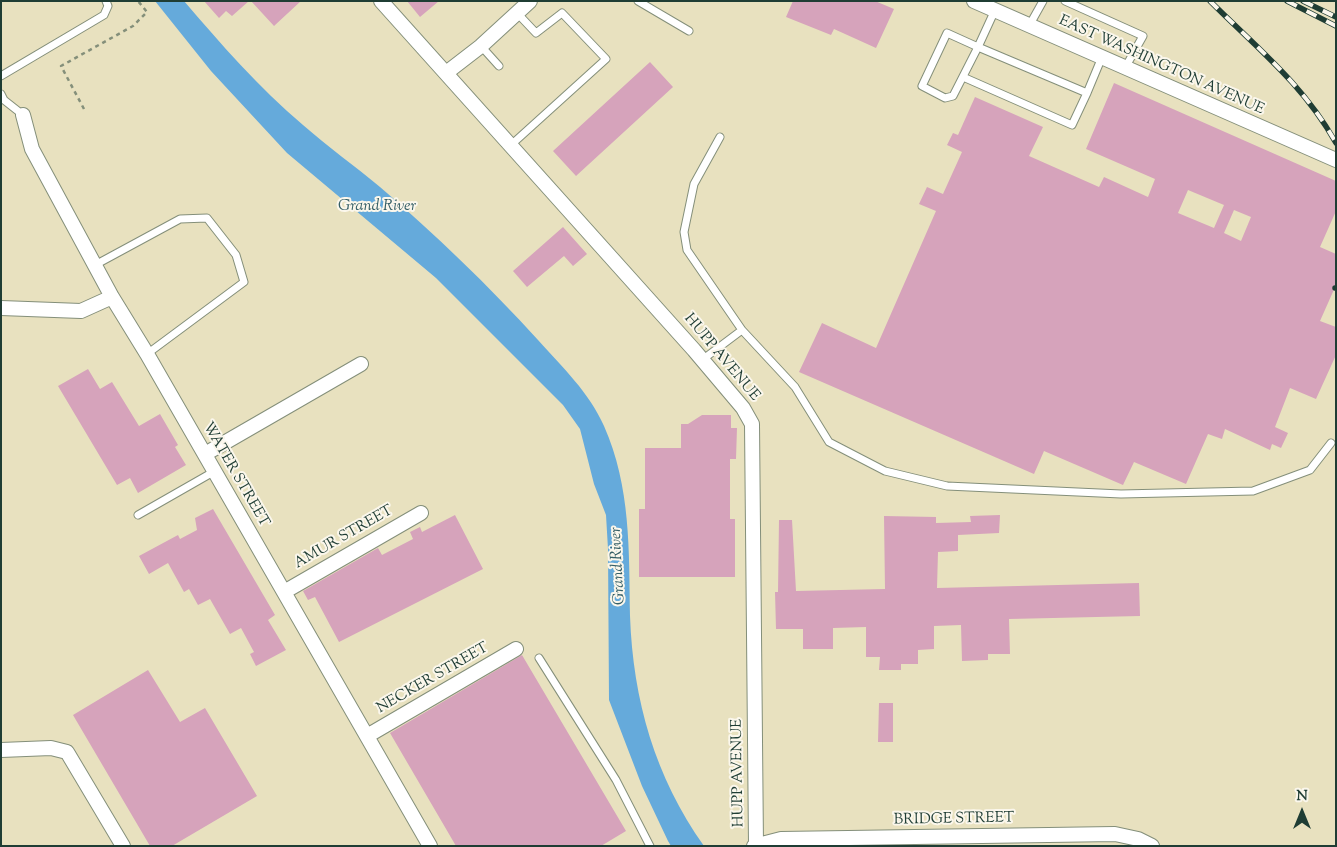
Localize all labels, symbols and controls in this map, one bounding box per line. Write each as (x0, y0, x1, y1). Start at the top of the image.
street label: EAST WASHINGTON AVENUE (1056, 12, 1266, 120)
water label: Grand River (338, 197, 416, 217)
street label: HUPP AVENUE (679, 311, 763, 405)
street label: WATER STREET (198, 419, 272, 531)
street label: AMUR STREET (291, 502, 397, 574)
water label: Grand River (607, 527, 631, 605)
street label: NECKER STREET (374, 640, 492, 718)
street label: HUPP AVENUE (729, 719, 749, 827)
north arrow (1277, 787, 1327, 837)
text: N (1296, 787, 1308, 807)
street label: BRIDGE STREET (894, 810, 1014, 830)

